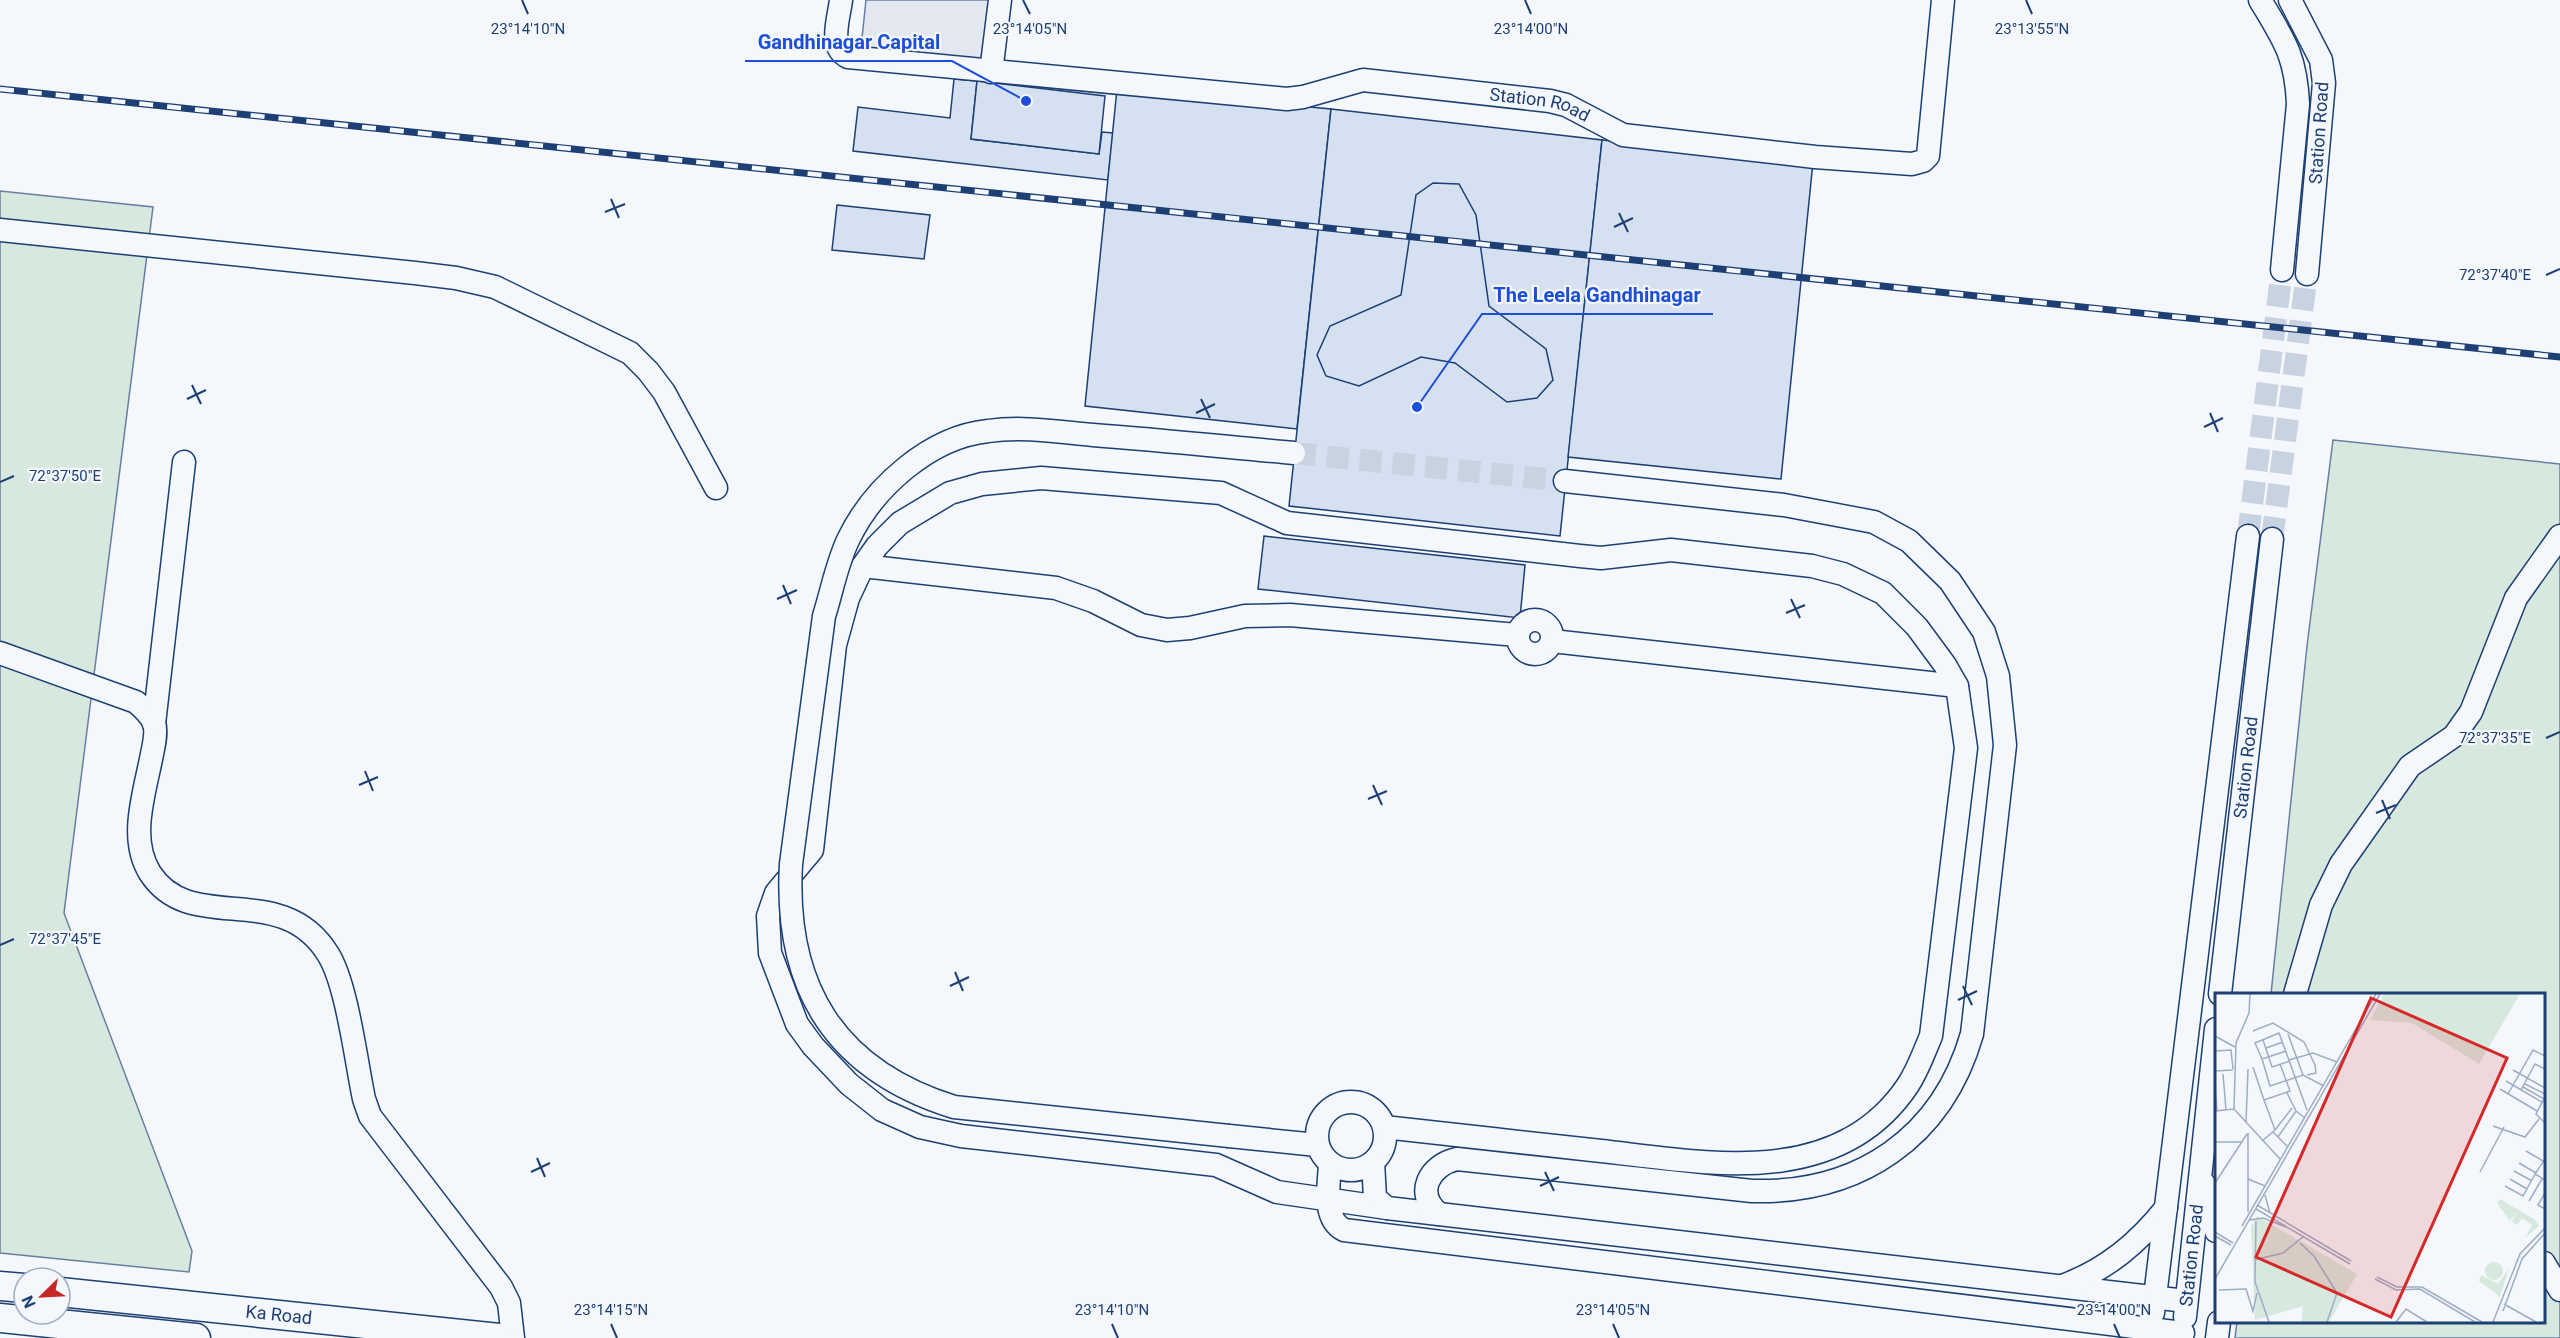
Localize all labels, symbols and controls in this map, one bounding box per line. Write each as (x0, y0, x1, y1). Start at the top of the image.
text: 23°14'10"N (491, 20, 565, 38)
text: 23°14'05"N (993, 20, 1067, 38)
text: 23°14'00"N (1494, 20, 1568, 38)
text: 23°13'55"N (1995, 20, 2069, 38)
callout: Gandhinagar Capital (745, 23, 952, 61)
text: Gandhinagar Capital (758, 30, 940, 54)
street label: Station Road (2304, 81, 2333, 185)
street label: Station Road (1489, 83, 1594, 126)
text: 72°37'40"E (2459, 266, 2532, 284)
callout: The Leela Gandhinagar (1482, 276, 1713, 314)
text: The Leela Gandhinagar (1493, 283, 1701, 307)
text: 72°37'50"E (29, 467, 102, 485)
street label: Station Road (2229, 715, 2262, 820)
text: 72°37'35"E (2459, 729, 2532, 747)
text: 72°37'45"E (29, 930, 102, 948)
inset map (2215, 993, 2545, 1323)
street label: Station Road (2175, 1203, 2207, 1307)
north arrow (12, 1266, 72, 1326)
text: N (18, 1293, 40, 1311)
street label: Ka Road (245, 1301, 313, 1328)
text: 23°14'15"N (574, 1301, 648, 1319)
text: 23°14'10"N (1075, 1301, 1149, 1319)
text: 23°14'05"N (1576, 1301, 1650, 1319)
text: 23°14'00"N (2077, 1301, 2151, 1319)

